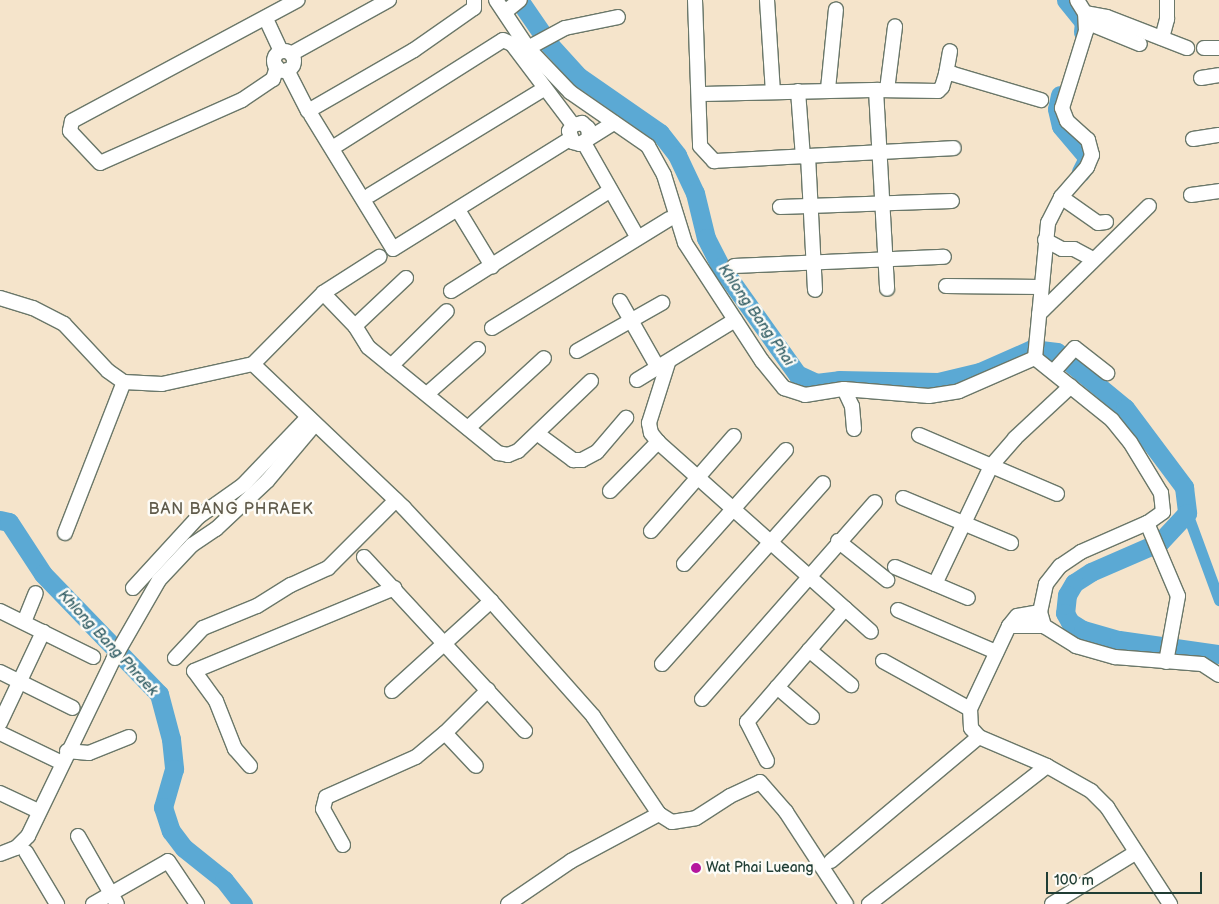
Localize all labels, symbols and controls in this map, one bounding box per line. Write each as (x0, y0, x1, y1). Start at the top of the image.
water label: Khlong Bang Phai (714, 261, 798, 369)
district label: BAN BANG PHRAEK (147, 500, 315, 520)
water label: Khlong Bang Phraek (54, 586, 162, 700)
place label: Wat Phai Lueang (706, 860, 814, 876)
marker: Wat Phai Lueang (690, 862, 702, 874)
scale bar (1049, 862, 1205, 894)
text: 100 m (1054, 871, 1094, 890)

